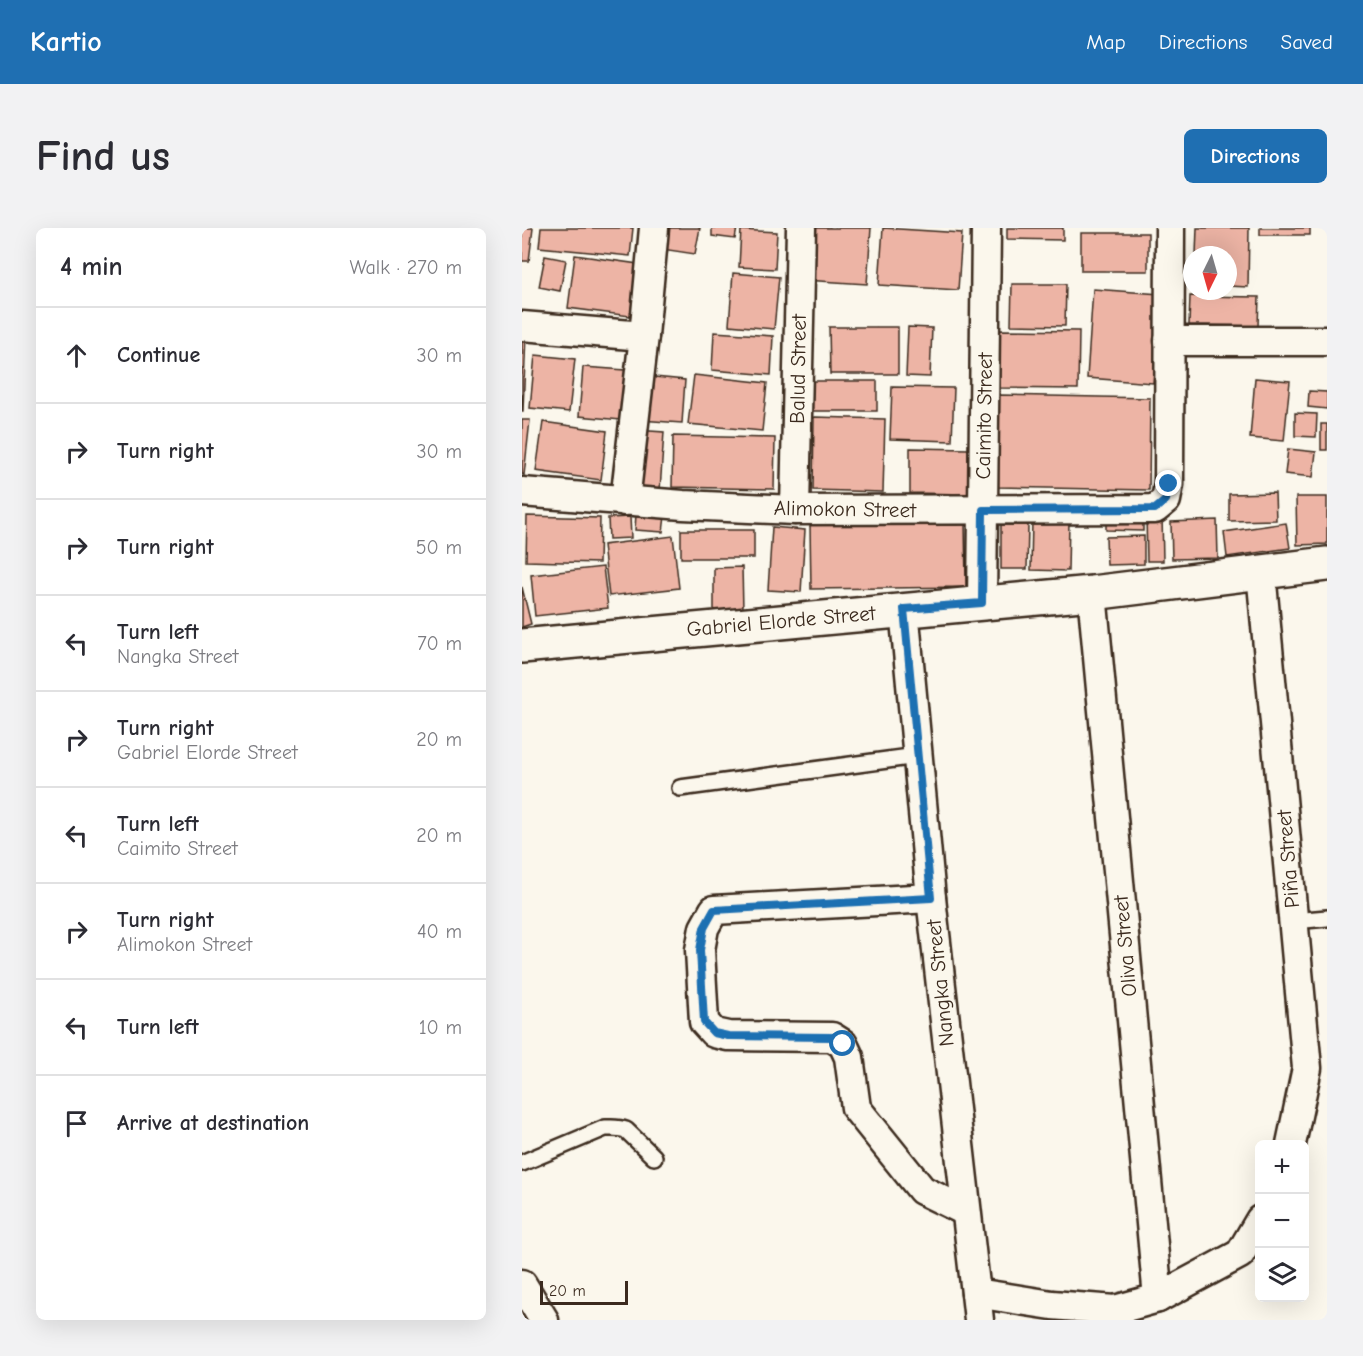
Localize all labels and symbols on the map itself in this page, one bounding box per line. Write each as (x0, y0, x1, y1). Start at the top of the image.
north arrow (1183, 246, 1237, 300)
street label: Balud Street (785, 313, 811, 424)
street label: Caimito Street (971, 351, 997, 480)
route end (1155, 470, 1181, 496)
street label: Alimokon Street (774, 496, 917, 522)
street label: Gabriel Elorde Street (685, 601, 878, 641)
street label: Piña Street (1272, 808, 1304, 909)
street label: Oliva Street (1109, 893, 1141, 998)
street label: Nangka Street (921, 917, 959, 1048)
route start (829, 1030, 855, 1056)
scale bar (540, 1278, 628, 1306)

